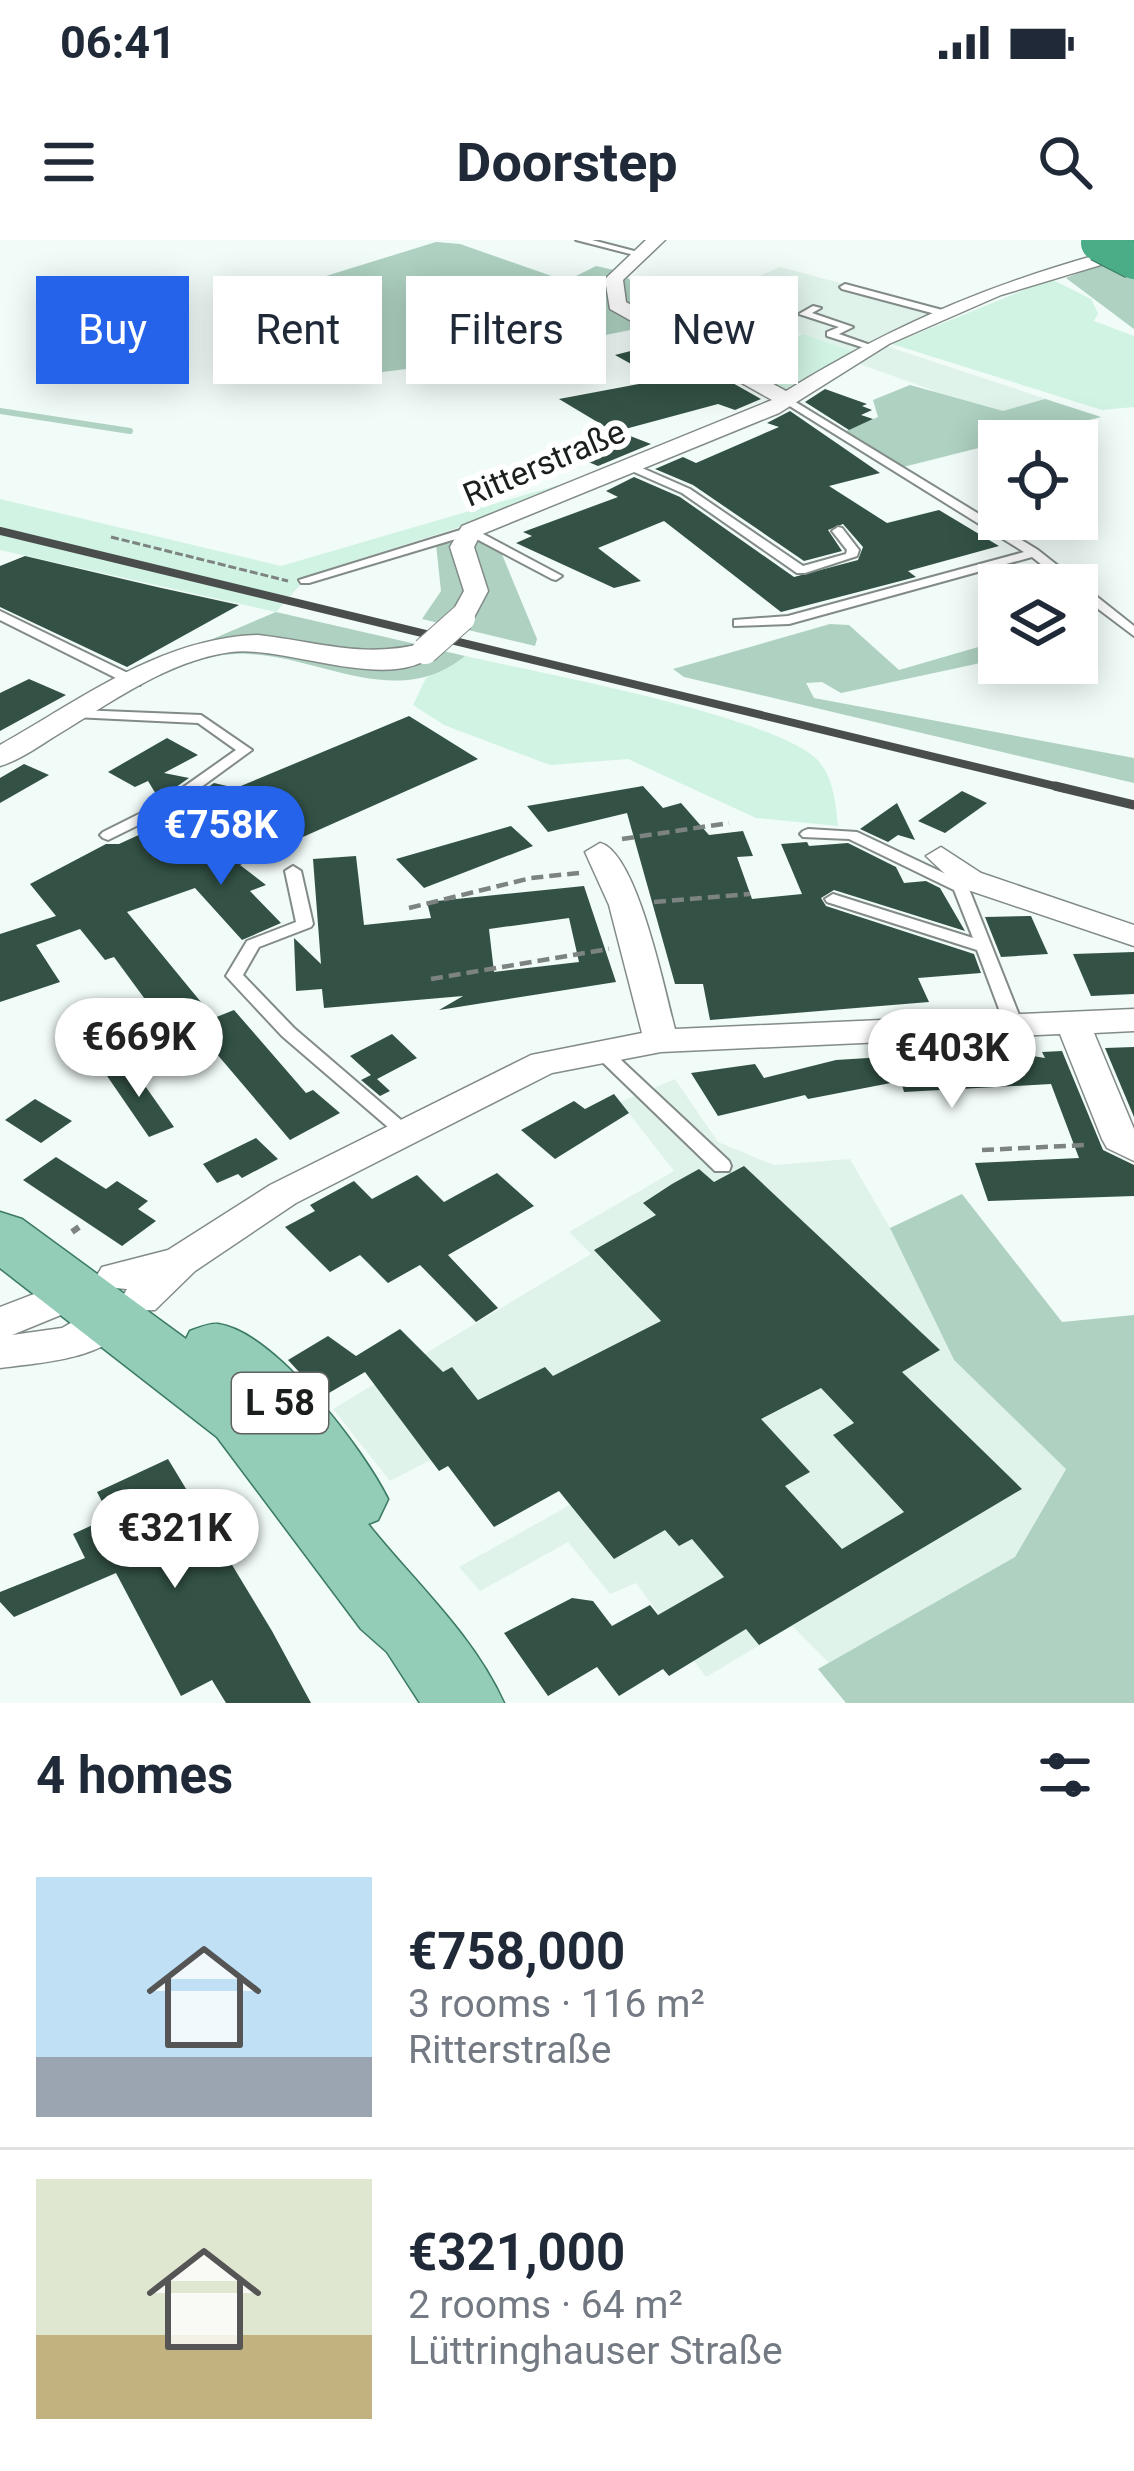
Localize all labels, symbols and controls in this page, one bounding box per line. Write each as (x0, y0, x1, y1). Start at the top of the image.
text: 06:41 (60, 16, 176, 69)
icon: menu (36, 129, 102, 195)
icon: search (1032, 129, 1098, 195)
text: Doorstep (456, 131, 678, 194)
chip: Buy (36, 276, 189, 384)
chip: Rent (213, 276, 382, 384)
chip: Filters (406, 276, 606, 384)
chip: New (630, 276, 798, 384)
street label: Ritterstraße (457, 411, 631, 515)
map controls (978, 420, 1098, 684)
button: locate (978, 420, 1098, 540)
button: layers (978, 564, 1098, 684)
pin: €758K (137, 786, 305, 888)
text: €758K (164, 802, 278, 848)
pin: €669K (55, 998, 223, 1100)
pin: €403K (868, 1009, 1036, 1111)
text: €669K (82, 1014, 196, 1060)
text: €403K (895, 1025, 1009, 1071)
road number: L 58 (232, 1373, 328, 1433)
pin: €321K (91, 1489, 259, 1591)
text: €321K (118, 1505, 232, 1551)
icon: filters (1032, 1742, 1098, 1808)
text: 4 homes (36, 1746, 233, 1805)
text: €758,000 (408, 1922, 625, 1981)
icon: home (132, 1925, 276, 2069)
text: 3 rooms · 116 m² (408, 1981, 705, 2027)
text: Ritterstraße (408, 2027, 611, 2073)
text: €321,000 (408, 2223, 625, 2282)
icon: home (132, 2227, 276, 2371)
text: 2 rooms · 64 m² (408, 2282, 683, 2328)
text: Lüttringhauser Straße (408, 2328, 783, 2374)

